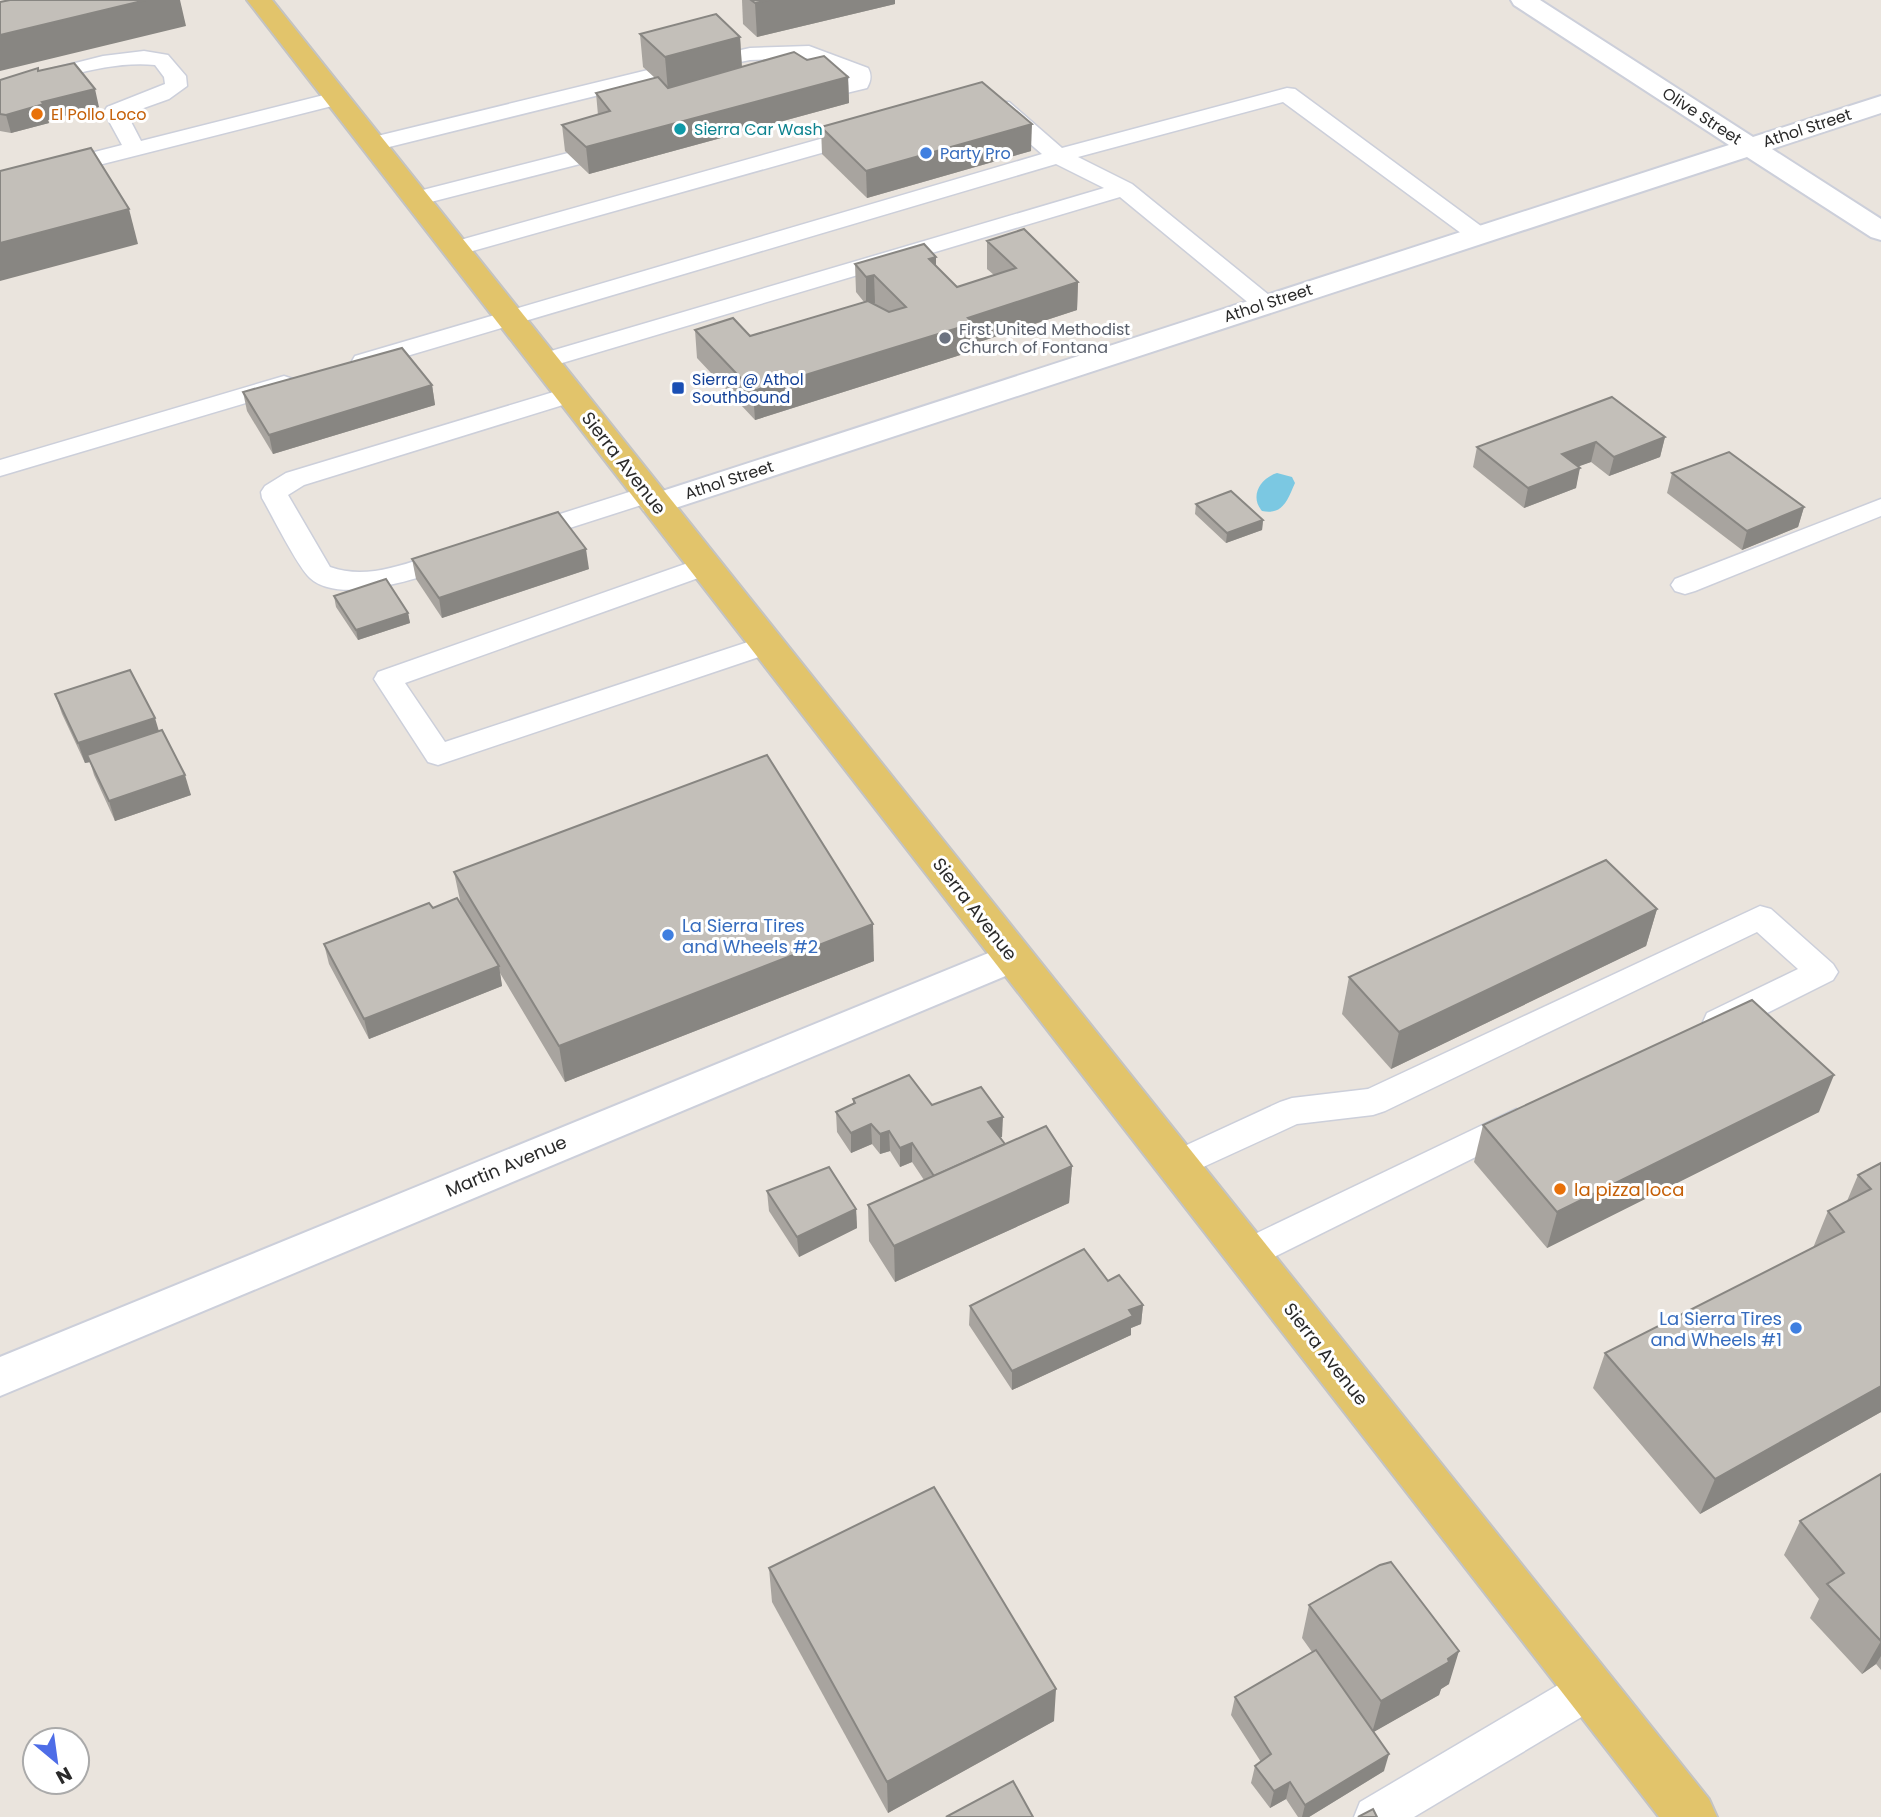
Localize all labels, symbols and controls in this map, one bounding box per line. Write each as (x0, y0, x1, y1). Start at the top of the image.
street label: Olive Street (1658, 82, 1746, 150)
place label: El Pollo Loco (51, 103, 146, 126)
street label: Athol Street (1760, 103, 1855, 153)
marker: El Pollo Loco (29, 106, 45, 122)
place label: Sierra Car Wash (694, 118, 823, 141)
marker: Sierra Car Wash (672, 121, 688, 137)
place label: Party Pro (940, 142, 1011, 165)
marker: Party Pro (918, 145, 934, 161)
street label: Athol Street (1221, 278, 1316, 328)
place label: First United Methodist Church of Fontana (959, 318, 1130, 359)
marker: First United Methodist Church of Fontana (937, 330, 953, 346)
place label: Sierra @ Athol Southbound (692, 368, 804, 409)
marker: Sierra @ Athol Southbound (670, 380, 686, 396)
street label: Sierra Avenue (576, 406, 672, 520)
street label: Athol Street (682, 455, 777, 505)
street label: Sierra Avenue (927, 852, 1023, 966)
place label: La Sierra Tires and Wheels #2 (682, 913, 818, 959)
marker: La Sierra Tires and Wheels #2 (660, 927, 676, 943)
street label: Martin Avenue (442, 1129, 570, 1203)
place label: la pizza loca (1574, 1177, 1684, 1202)
marker: la pizza loca (1552, 1181, 1568, 1197)
street label: Sierra Avenue (1278, 1297, 1374, 1411)
place label: La Sierra Tires and Wheels #1 (1650, 1306, 1782, 1352)
marker: La Sierra Tires and Wheels #1 (1788, 1320, 1804, 1336)
north arrow (21, 1726, 91, 1796)
text: N (51, 1760, 77, 1791)

